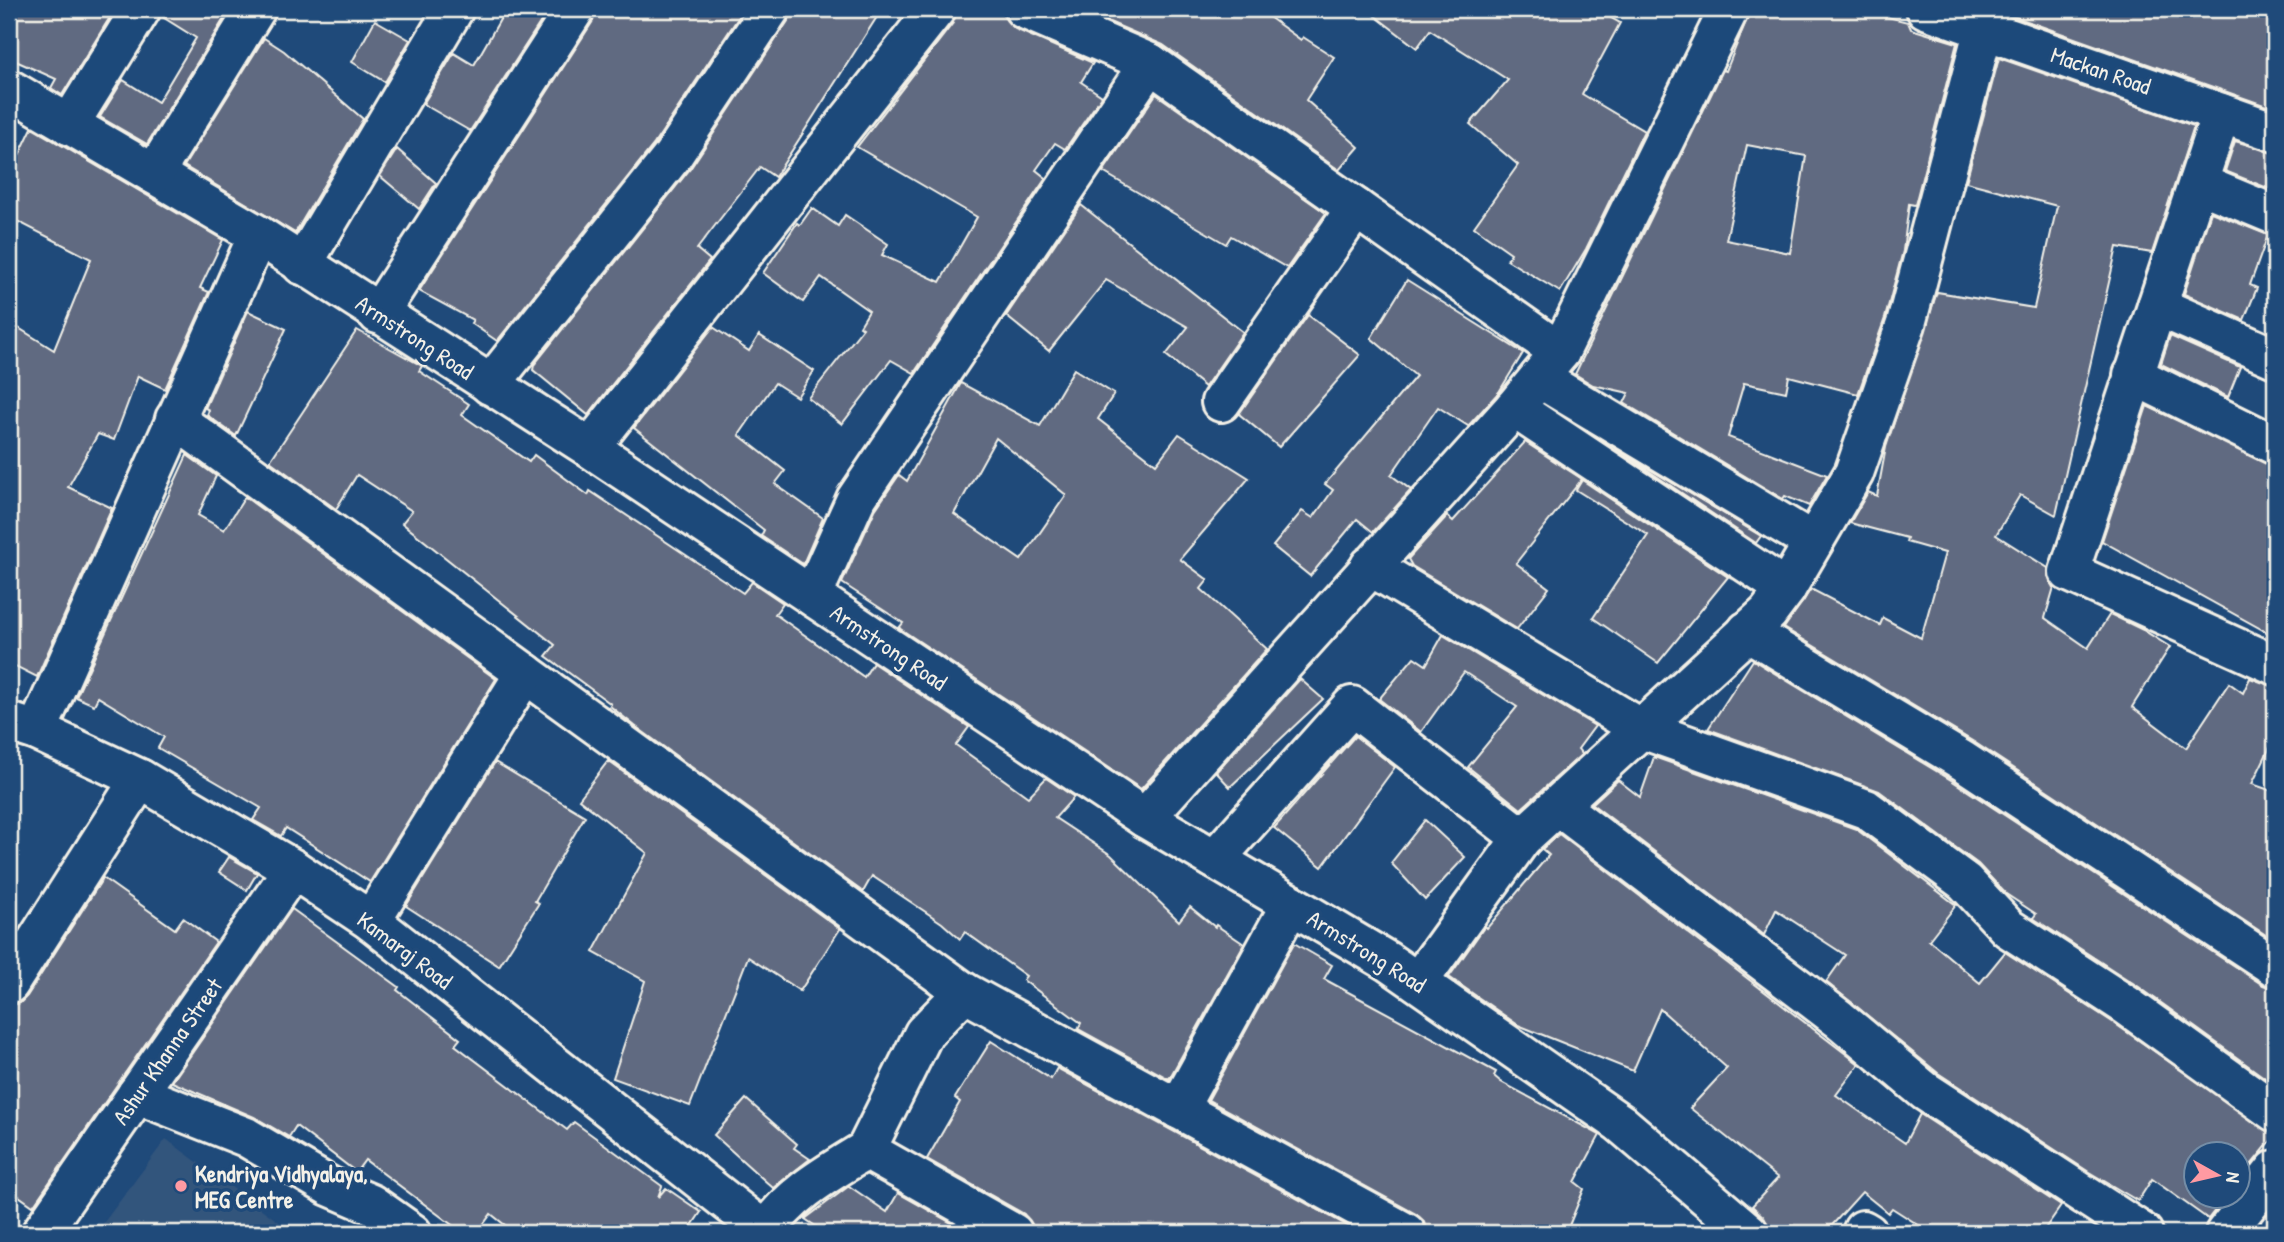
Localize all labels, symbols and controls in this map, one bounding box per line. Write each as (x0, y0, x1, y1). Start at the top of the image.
street label: Mackan Road (2047, 38, 2155, 102)
street label: Armstrong Road (350, 287, 480, 387)
street label: Armstrong Road (825, 597, 953, 697)
street label: Armstrong Road (1302, 902, 1432, 1000)
street label: Kamaraj Road (351, 904, 459, 996)
street label: Ashur Khanna Street (105, 971, 230, 1131)
north arrow (2182, 1140, 2252, 1210)
place label: Kendriya Vidhyalaya, MEG Centre (195, 1158, 368, 1215)
text: N (2220, 1171, 2247, 1184)
marker: Kendriya Vidhyalaya, MEG Centre (173, 1178, 189, 1194)

